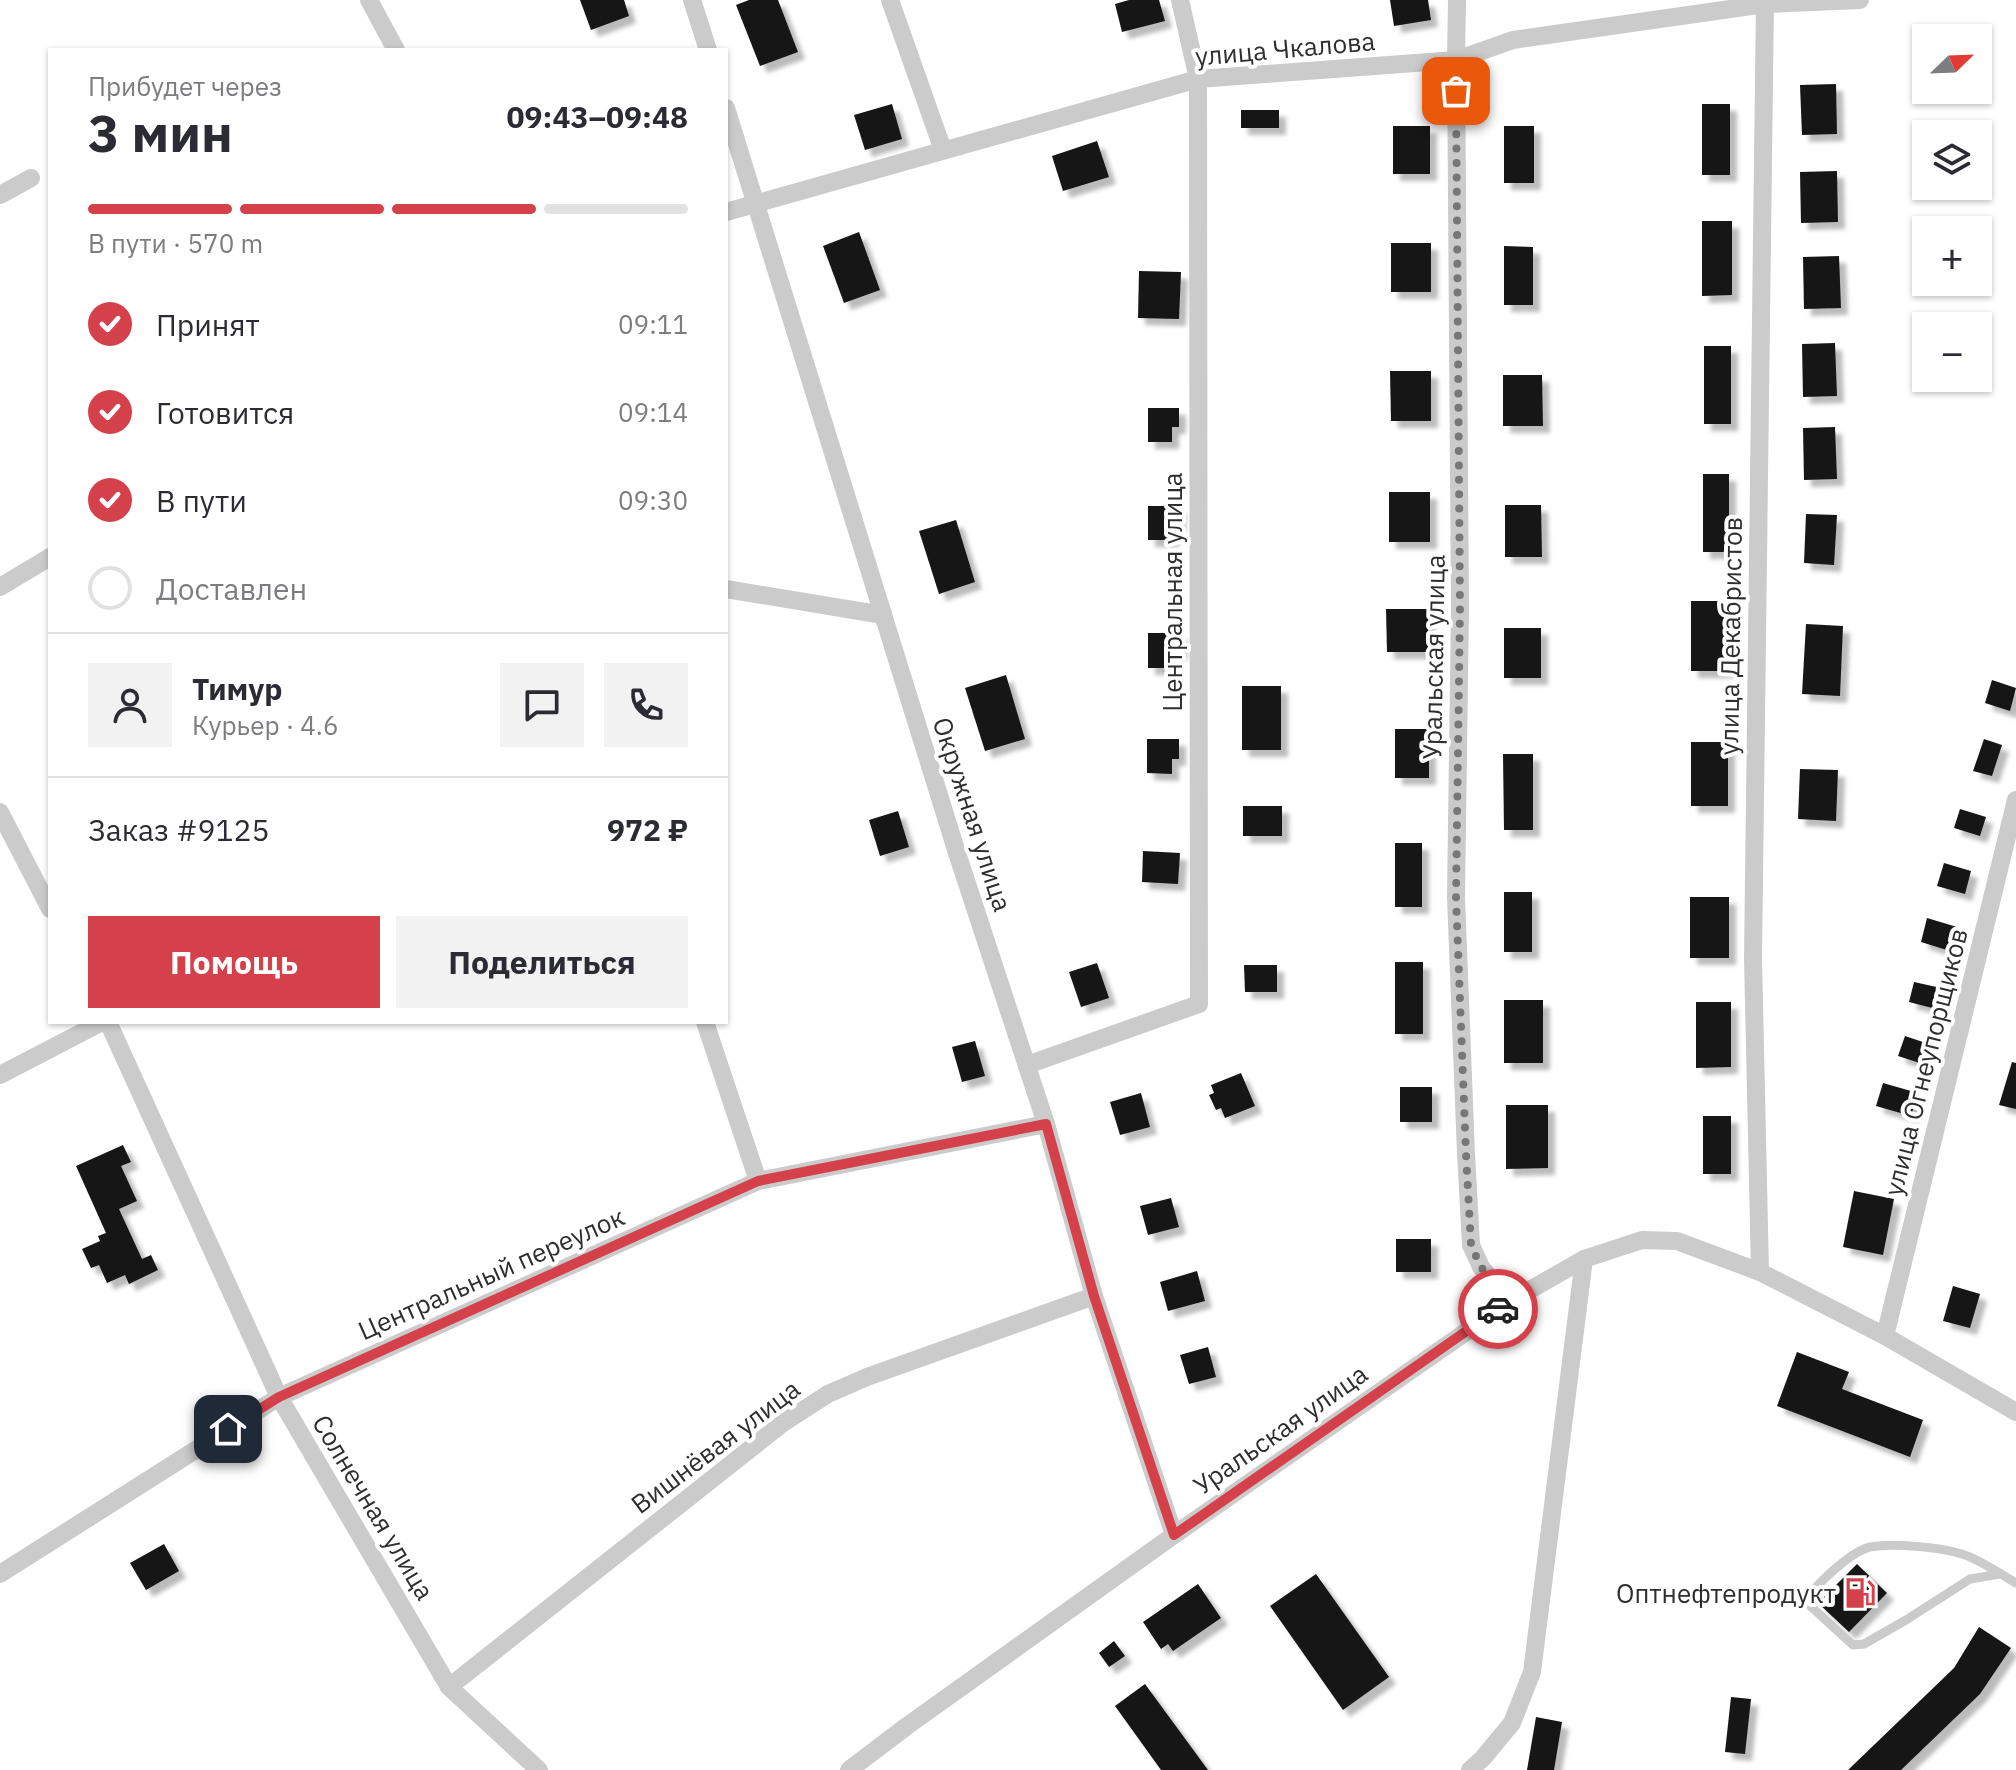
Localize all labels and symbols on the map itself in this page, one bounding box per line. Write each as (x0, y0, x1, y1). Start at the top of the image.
street label: улица Чкалова (1194, 23, 1377, 73)
north arrow (1912, 24, 1992, 104)
pin (1422, 57, 1490, 125)
street label: Центральная улица (1155, 472, 1189, 712)
street label: улица Декабристов (1711, 516, 1749, 756)
street label: Уральская улица (1414, 554, 1452, 760)
street label: Окружная улица (926, 713, 1020, 915)
street label: улица Огнеупорщиков (1875, 925, 1975, 1199)
street label: Центральный переулок (352, 1199, 630, 1347)
courier (1458, 1269, 1538, 1349)
street label: Уральская улица (1186, 1356, 1374, 1502)
street label: Вишнёвая улица (624, 1371, 806, 1521)
pin (194, 1395, 262, 1463)
street label: Солнечная улица (305, 1408, 443, 1606)
place label: Оптнефтепродукт (1616, 1576, 1836, 1610)
fuel station icon: Оптнефтепродукт (1843, 1576, 1877, 1610)

